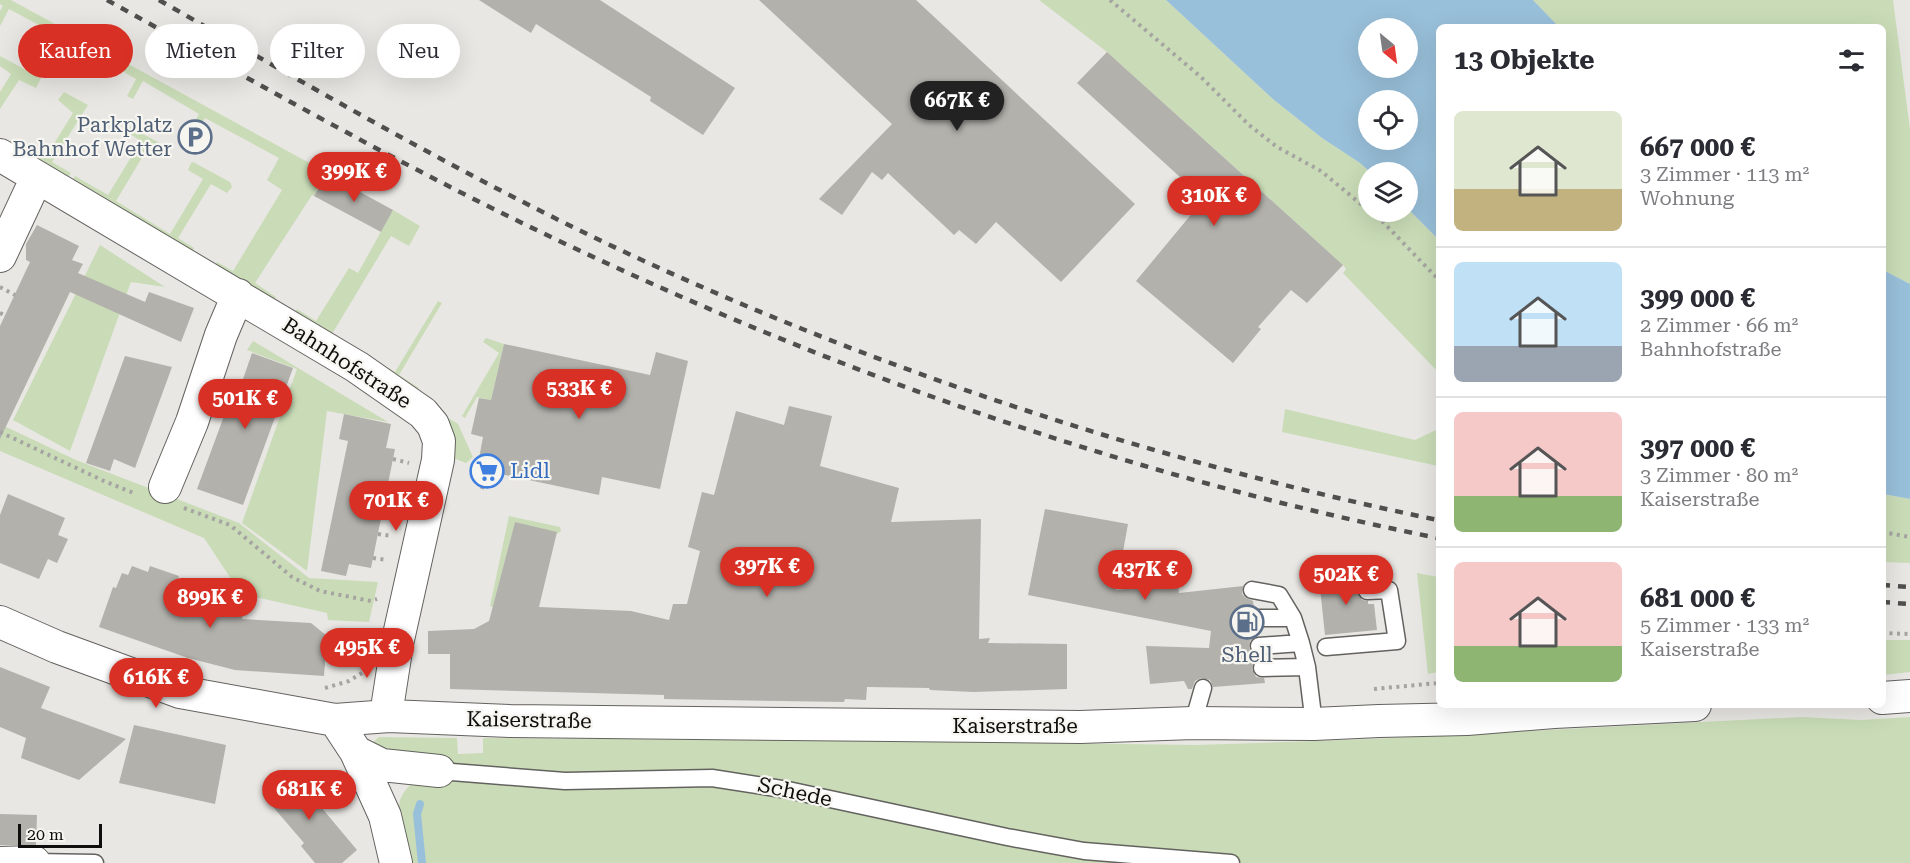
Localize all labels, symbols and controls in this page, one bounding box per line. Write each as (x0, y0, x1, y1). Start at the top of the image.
north arrow (1358, 18, 1418, 78)
map controls (1358, 18, 1418, 222)
chip: Kaufen (18, 24, 133, 78)
chip: Mieten (145, 24, 258, 78)
chip: Filter (270, 24, 365, 78)
chip: Neu (377, 24, 460, 78)
icon: filters (1835, 44, 1868, 77)
text: 13 Objekte (1454, 45, 1595, 75)
pin: 667K € (908, 81, 1006, 132)
text: 667K € (924, 88, 990, 112)
button: locate (1358, 90, 1418, 150)
place label: Parkplatz Bahnhof Wetter (12, 113, 172, 161)
parking icon: Parkplatz Bahnhof Wetter (177, 119, 213, 155)
text: 667 000 € (1640, 132, 1755, 162)
icon: home (1502, 135, 1574, 207)
pin: 399K € (305, 152, 403, 203)
text: 399K € (321, 159, 387, 183)
button: layers (1358, 162, 1418, 222)
text: 3 Zimmer · 113 m² (1640, 162, 1809, 186)
pin: 310K € (1165, 176, 1263, 227)
text: 310K € (1181, 183, 1247, 207)
text: Wohnung (1640, 186, 1734, 210)
text: 399 000 € (1640, 283, 1755, 313)
icon: home (1502, 286, 1574, 358)
street label: Bahnhofstraße (278, 312, 416, 414)
text: 2 Zimmer · 66 m² (1640, 313, 1798, 337)
text: Bahnhofstraße (1640, 337, 1782, 361)
pin: 533K € (530, 369, 628, 420)
text: 533K € (546, 376, 612, 400)
pin: 501K € (196, 379, 294, 430)
text: 501K € (212, 386, 278, 410)
text: 397 000 € (1640, 433, 1755, 463)
icon: home (1502, 436, 1574, 508)
supermarket icon: Lidl (469, 453, 505, 489)
place label: Lidl (510, 459, 550, 483)
text: 3 Zimmer · 80 m² (1640, 463, 1798, 487)
pin: 701K € (347, 481, 445, 532)
text: Kaiserstraße (1640, 487, 1759, 511)
text: 701K € (363, 488, 429, 512)
pin: 397K € (718, 547, 816, 598)
pin: 437K € (1096, 550, 1194, 601)
text: 397K € (734, 554, 800, 578)
pin: 502K € (1297, 555, 1395, 606)
text: 437K € (1112, 557, 1178, 581)
text: 502K € (1313, 562, 1379, 586)
pin: 899K € (161, 578, 259, 629)
text: 681 000 € (1640, 583, 1755, 613)
text: 899K € (177, 585, 243, 609)
icon: home (1502, 586, 1574, 658)
fuel station icon: Shell (1229, 604, 1265, 640)
text: 5 Zimmer · 133 m² (1640, 613, 1809, 637)
pin: 495K € (318, 628, 416, 679)
text: 495K € (334, 635, 400, 659)
text: Kaiserstraße (1640, 637, 1759, 661)
place label: Shell (1222, 643, 1273, 667)
pin: 616K € (107, 658, 205, 709)
text: 616K € (123, 665, 189, 689)
street label: Kaiserstraße (466, 707, 592, 733)
street label: Kaiserstraße (952, 714, 1078, 738)
pin: 681K € (260, 770, 358, 821)
street label: Schede (756, 772, 834, 812)
text: 681K € (276, 777, 342, 801)
scale bar (18, 821, 102, 848)
text: 20 m (27, 825, 64, 844)

